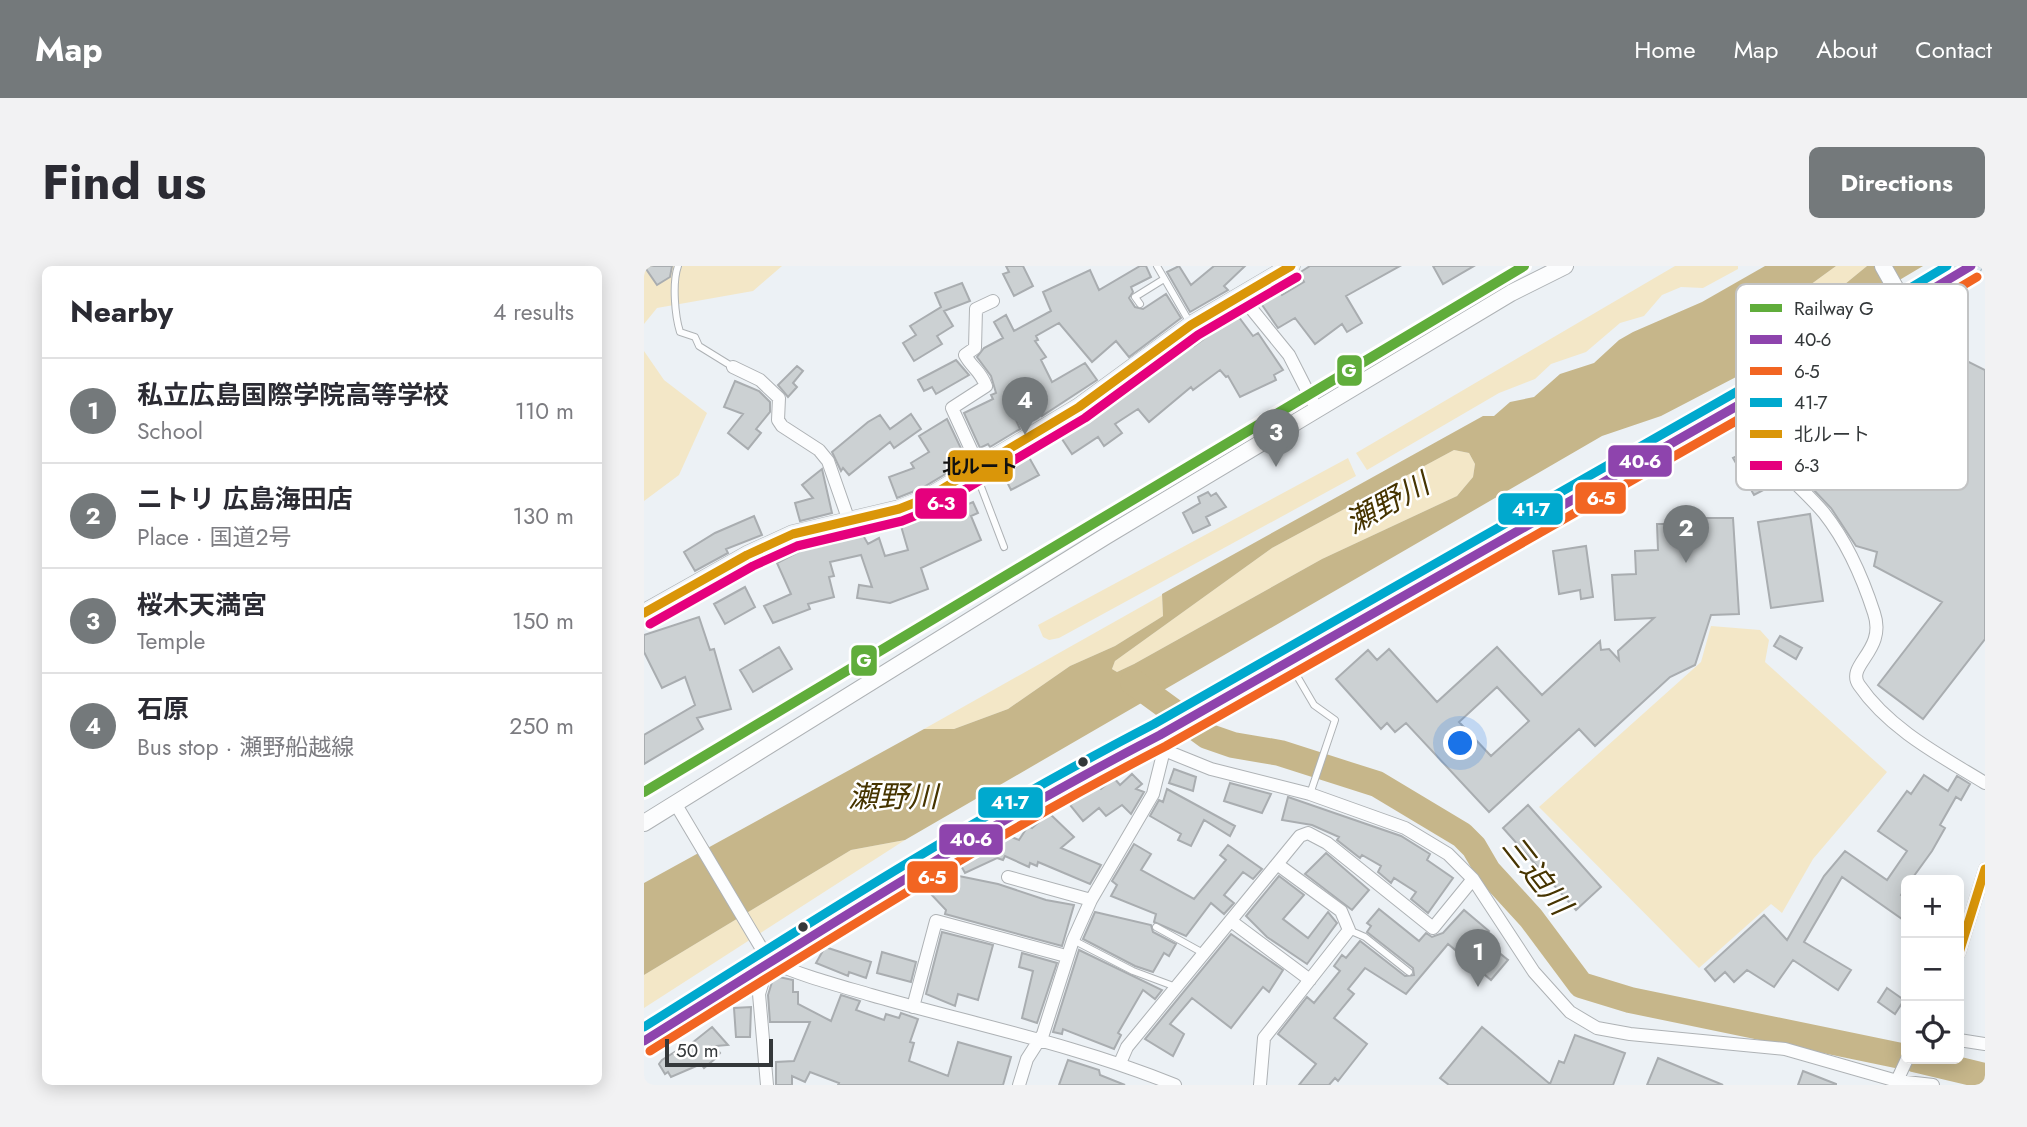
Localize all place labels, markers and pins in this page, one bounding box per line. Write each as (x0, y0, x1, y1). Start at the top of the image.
pin: 4 (1002, 377, 1048, 435)
pin: 3 (1253, 409, 1299, 467)
pin: 2 (1663, 505, 1709, 563)
unlabelled marker (1076, 755, 1090, 769)
unlabelled marker (796, 920, 810, 934)
pin: 1 (1455, 929, 1501, 987)

